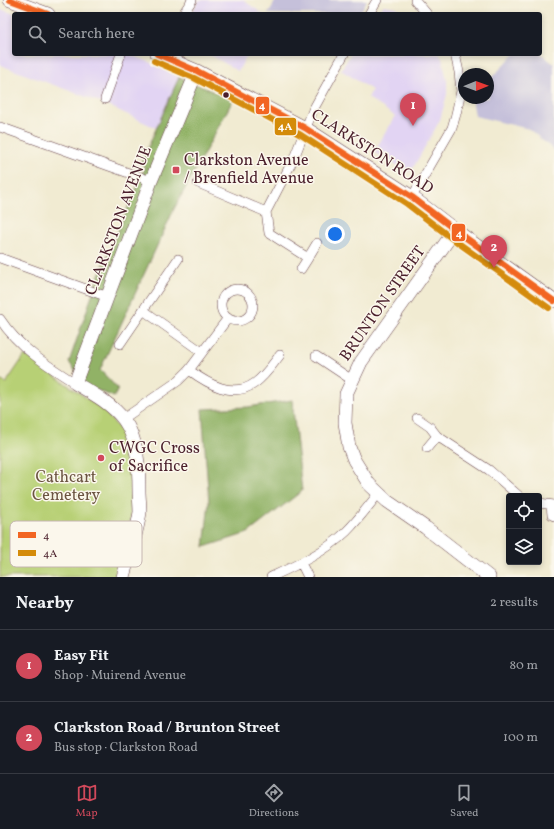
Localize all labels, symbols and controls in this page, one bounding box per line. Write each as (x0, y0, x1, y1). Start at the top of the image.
search box (12, 12, 542, 56)
icon: search (26, 23, 48, 45)
text: Search here (58, 24, 135, 45)
north arrow (458, 68, 494, 104)
unlabelled marker (221, 90, 231, 100)
pin: 1 (400, 93, 426, 126)
line badge: 4 (255, 96, 270, 115)
text: 4 (259, 99, 266, 114)
street label: CLARKSTON ROAD (307, 104, 438, 200)
line badge: 4A (274, 117, 297, 136)
text: 4A (278, 120, 292, 135)
street label: CLARKSTON AVENUE (80, 143, 158, 299)
place label: Clarkston Avenue / Brenfield Avenue (184, 150, 314, 190)
marker: Clarkston Avenue / Brenfield Avenue (171, 165, 181, 175)
line badge: 4 (451, 223, 466, 242)
your location (325, 224, 345, 244)
text: 4 (456, 227, 463, 242)
pin: 2 (481, 235, 507, 268)
street label: BRUNTON STREET (335, 242, 431, 366)
place label: CWGC Cross of Sacrifice (109, 438, 200, 478)
marker: CWGC Cross of Sacrifice (96, 453, 106, 463)
park label: Cathcart Cemetery (32, 467, 100, 507)
map controls (506, 493, 542, 565)
button: locate (506, 493, 542, 529)
legend (10, 521, 142, 567)
text: 4 (43, 529, 50, 544)
button: layers (506, 529, 542, 565)
text: 4A (43, 547, 58, 562)
text: Nearby (16, 592, 74, 615)
text: 2 results (490, 594, 538, 612)
text: Easy Fit (54, 646, 109, 667)
text: 1 (26, 657, 32, 675)
text: 80 m (509, 657, 538, 675)
text: Shop · Muirend Avenue (54, 667, 186, 685)
text: Clarkston Road / Brunton Street (54, 718, 280, 739)
text: 2 (26, 729, 32, 747)
text: 100 m (503, 729, 538, 747)
text: Bus stop · Clarkston Road (54, 739, 198, 757)
tab: Map (76, 782, 98, 821)
tab: Directions (249, 782, 299, 821)
tab: Saved (450, 782, 478, 821)

